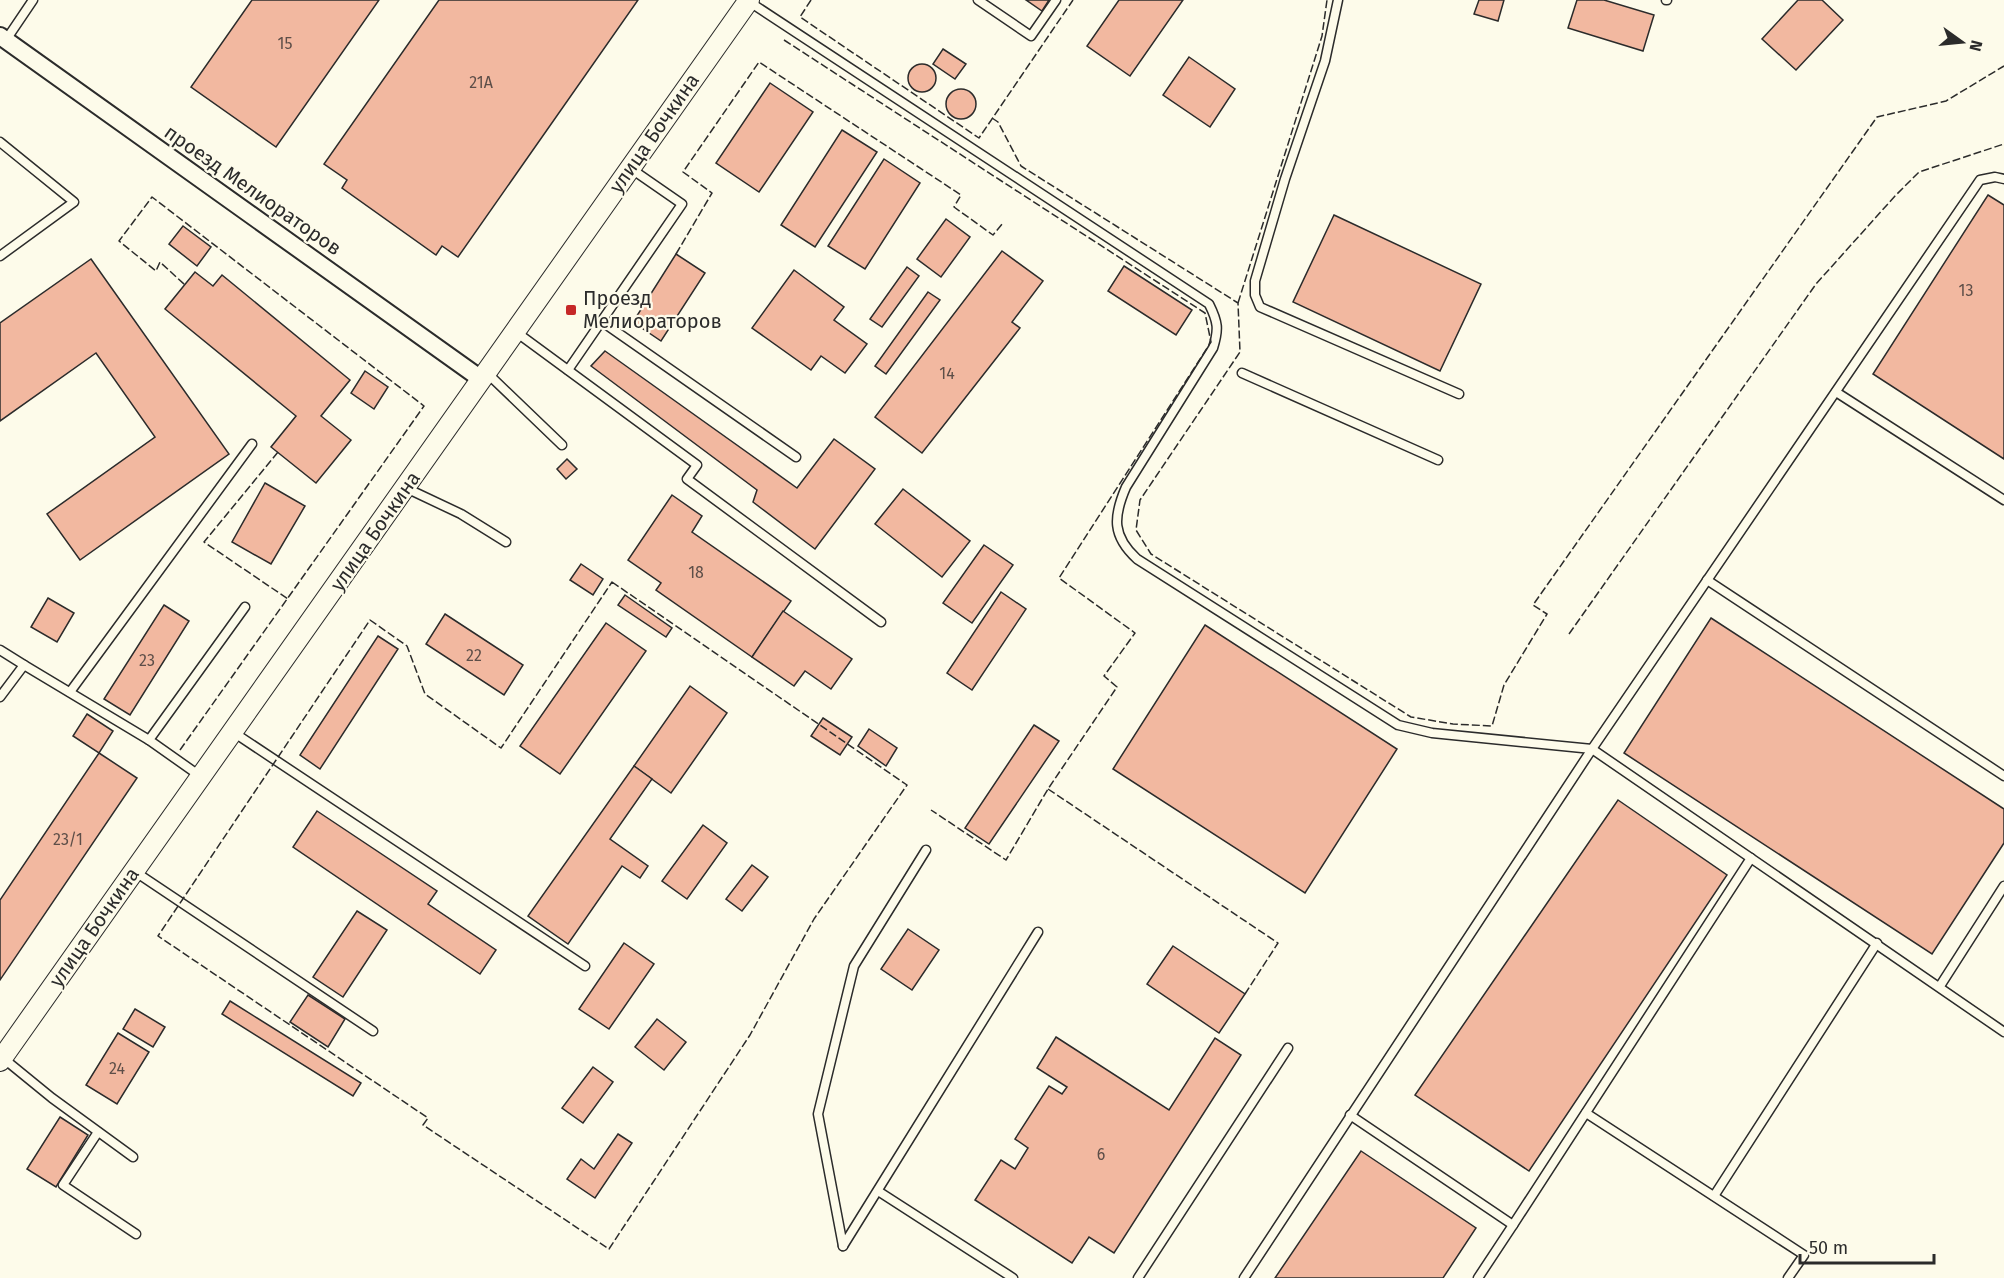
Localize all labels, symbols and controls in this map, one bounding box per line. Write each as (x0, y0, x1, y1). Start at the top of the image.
north arrow (1932, 12, 1992, 72)
house number: 15 (278, 34, 292, 53)
text: N (1965, 38, 1987, 53)
street label: улица Бочкина (604, 69, 704, 197)
house number: 21А (469, 73, 494, 92)
street label: проезд Мелиораторов (160, 120, 346, 260)
house number: 13 (1959, 281, 1973, 300)
place label: Проезд Мелиораторов (583, 286, 722, 333)
marker: Проезд Мелиораторов (564, 303, 578, 317)
house number: 14 (939, 364, 955, 383)
street label: улица Бочкина (325, 467, 425, 595)
house number: 18 (688, 563, 704, 582)
house number: 22 (466, 646, 482, 665)
house number: 23 (139, 651, 155, 670)
house number: 23/1 (53, 830, 83, 849)
street label: улица Бочкина (44, 863, 144, 991)
house number: 24 (109, 1059, 125, 1078)
house number: 6 (1097, 1145, 1105, 1164)
scale bar (1800, 1227, 1934, 1265)
text: 50 m (1809, 1237, 1848, 1259)

